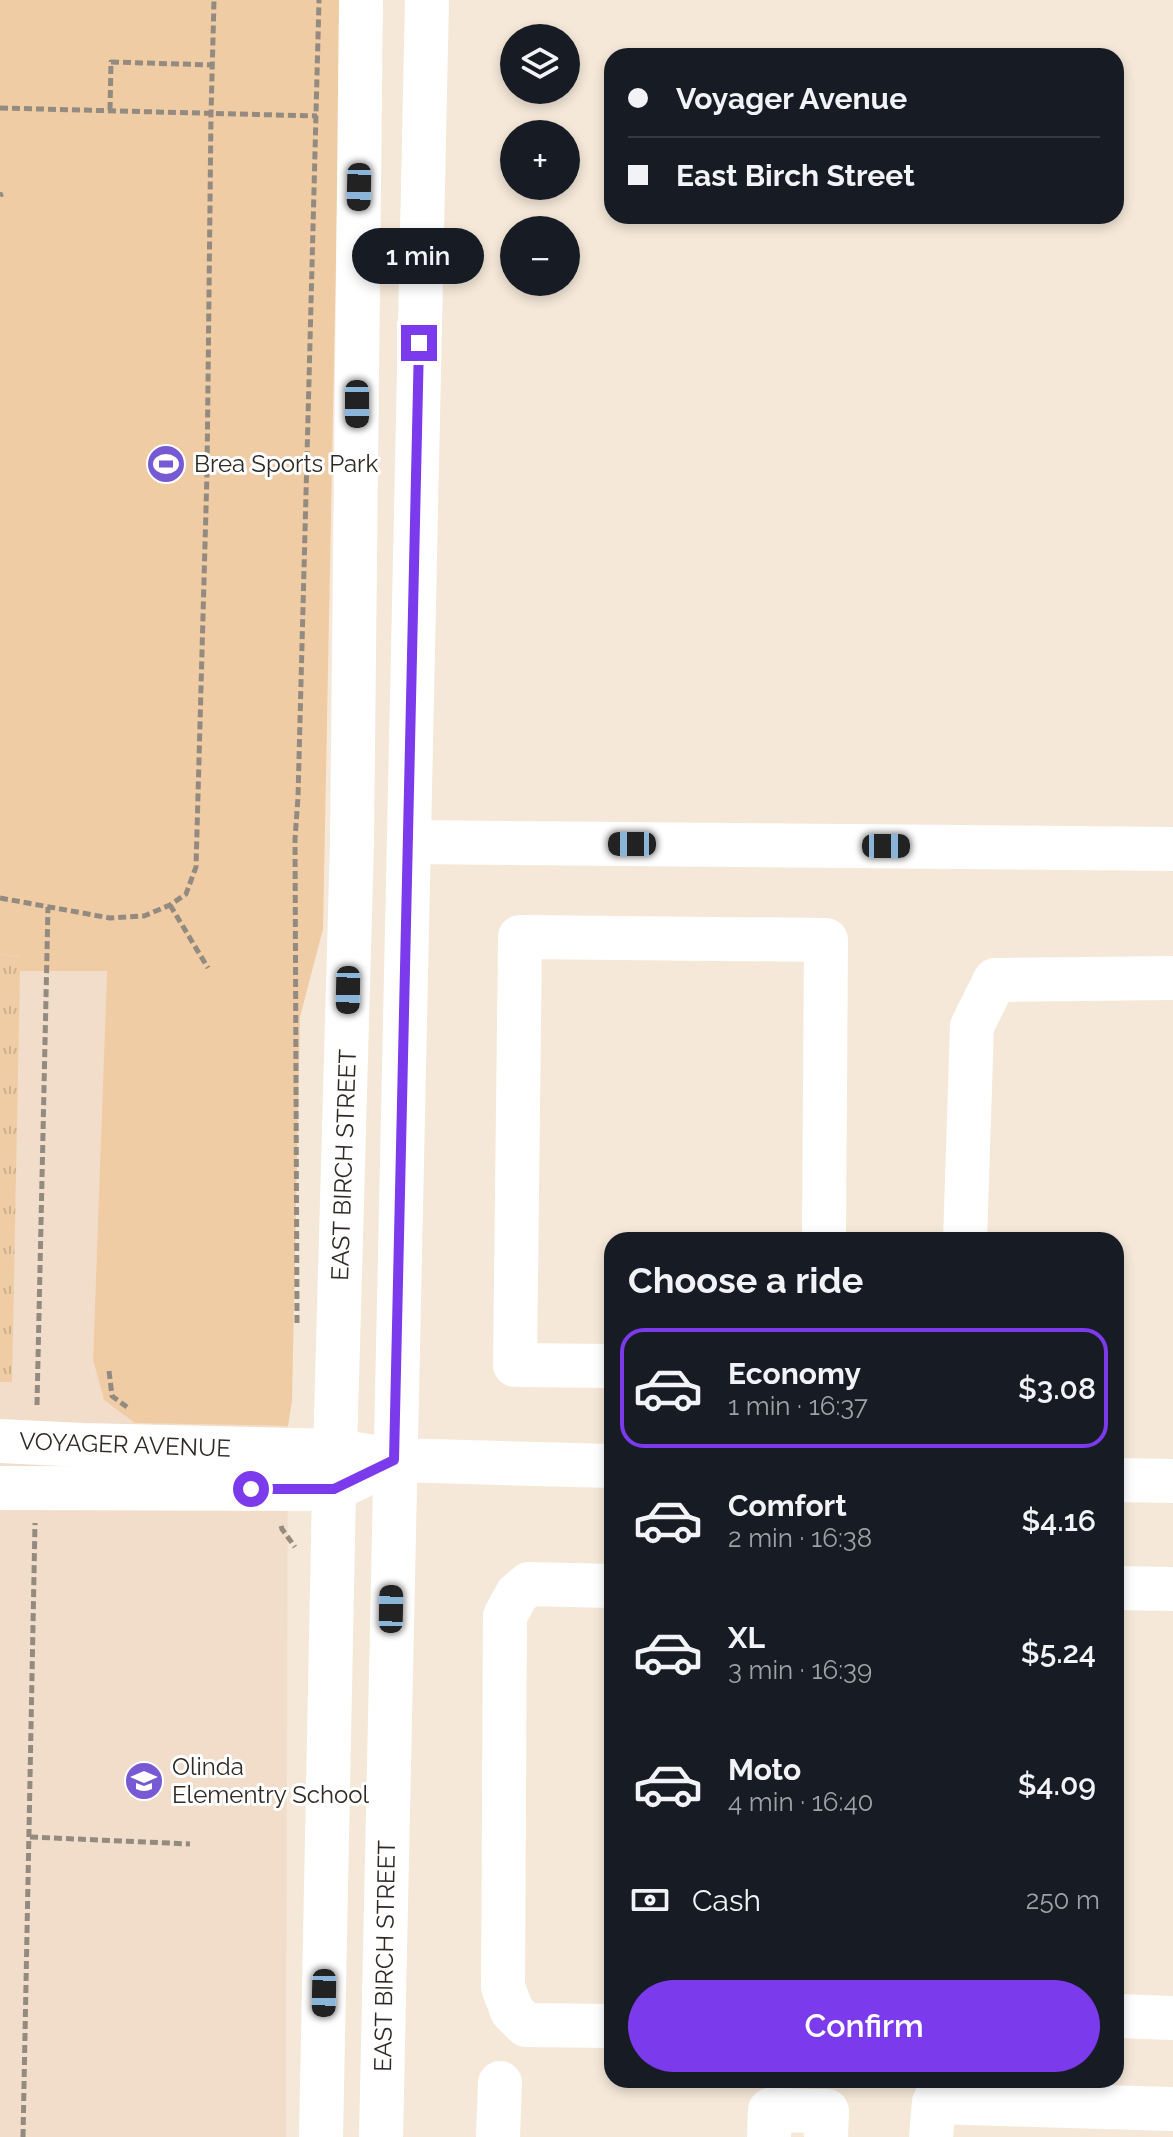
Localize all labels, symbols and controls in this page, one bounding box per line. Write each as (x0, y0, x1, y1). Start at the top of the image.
map controls (500, 24, 580, 296)
button: layers (500, 24, 580, 104)
text: Voyager Avenue (676, 81, 907, 116)
button: + (500, 120, 580, 200)
text: East Birch Street (676, 158, 915, 193)
car (347, 163, 371, 211)
button: − (500, 216, 580, 296)
callout: 1 min (353, 227, 485, 283)
text: 1 min (386, 241, 450, 271)
route end (401, 325, 437, 361)
car (345, 380, 369, 428)
sports icon: Brea Sports Park (145, 443, 187, 485)
place label: Brea Sports Park (194, 449, 378, 478)
car (608, 832, 656, 856)
car (862, 834, 910, 858)
car (336, 966, 360, 1014)
street label: EAST BIRCH STREET (325, 1048, 362, 1281)
text: Choose a ride (628, 1259, 863, 1301)
icon: car (632, 1352, 704, 1424)
text: Economy (728, 1356, 861, 1391)
text: $3.08 (1018, 1371, 1096, 1406)
text: 1 min · 16:37 (728, 1391, 868, 1421)
street label: VOYAGER AVENUE (19, 1426, 231, 1463)
route start (233, 1471, 269, 1507)
icon: car (632, 1484, 704, 1556)
text: Comfort (728, 1488, 847, 1523)
text: $4.16 (1022, 1503, 1096, 1538)
text: 2 min · 16:38 (728, 1523, 872, 1553)
car (379, 1585, 403, 1633)
icon: car (632, 1616, 704, 1688)
text: XL (728, 1620, 765, 1655)
text: $5.24 (1021, 1635, 1096, 1670)
text: 3 min · 16:39 (728, 1655, 872, 1685)
icon: car (632, 1748, 704, 1820)
place label: Olinda Elementry School (172, 1752, 369, 1809)
text: Moto (728, 1752, 801, 1787)
school or university icon: Olinda Elementry School (123, 1760, 165, 1802)
text: $4.09 (1018, 1767, 1096, 1802)
text: 4 min · 16:40 (728, 1787, 874, 1817)
street label: EAST BIRCH STREET (368, 1840, 401, 2072)
icon: cash (628, 1878, 672, 1922)
text: Cash (692, 1883, 761, 1918)
text: 250 m (1026, 1885, 1100, 1915)
car (312, 1969, 336, 2017)
button: Confirm (628, 1980, 1100, 2072)

